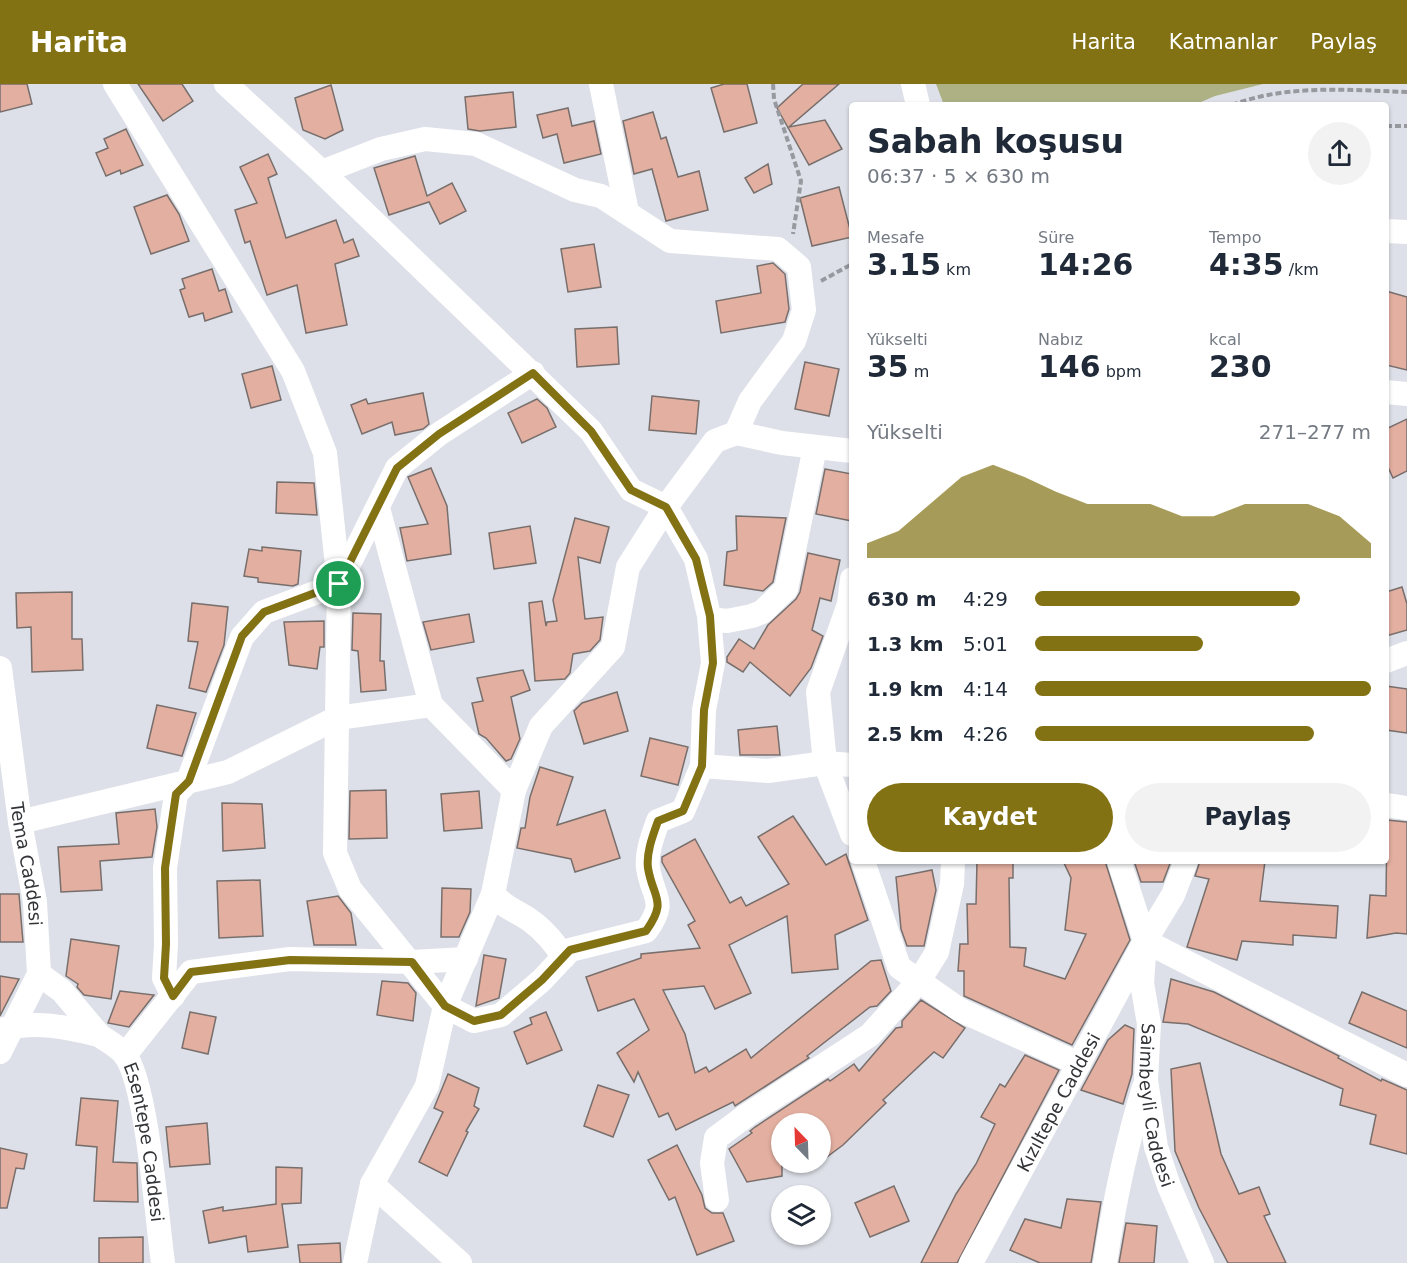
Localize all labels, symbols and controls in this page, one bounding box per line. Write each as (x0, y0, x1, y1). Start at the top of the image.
text: Harita (30, 26, 128, 59)
text: Harita (1072, 30, 1136, 54)
text: Katmanlar (1169, 30, 1277, 54)
text: Paylaş (1310, 30, 1377, 54)
text: Sabah koşusu (867, 122, 1124, 161)
button: share (1308, 122, 1371, 185)
text: 06:37 · 5 × 630 m (867, 164, 1050, 188)
text: Mesafe (867, 228, 924, 247)
text: Süre (1038, 228, 1074, 247)
text: Tempo (1209, 228, 1261, 247)
text: 3.15 (867, 247, 941, 282)
text: 14:26 (1038, 247, 1134, 282)
text: 4:35 (1209, 247, 1284, 282)
text: km (941, 260, 971, 279)
text: /km (1284, 260, 1319, 279)
text: Yükselti (867, 330, 928, 349)
text: Nabız (1038, 330, 1083, 349)
text: kcal (1209, 330, 1241, 349)
text: 35 (867, 349, 909, 384)
text: 146 (1038, 349, 1101, 384)
text: 230 (1209, 349, 1272, 384)
text: m (909, 362, 929, 381)
text: bpm (1101, 362, 1142, 381)
text: Yükselti (867, 420, 943, 444)
text: 271–277 m (1259, 420, 1371, 444)
pin (313, 558, 364, 609)
icon: arrive (322, 567, 355, 600)
text: 630 m (867, 587, 937, 611)
text: 4:29 (963, 587, 1008, 611)
text: 1.3 km (867, 632, 944, 656)
text: 5:01 (963, 632, 1008, 656)
text: 1.9 km (867, 677, 944, 701)
text: 4:14 (963, 677, 1008, 701)
text: 2.5 km (867, 722, 944, 746)
text: 4:26 (963, 722, 1008, 746)
button: Kaydet (867, 783, 1113, 852)
button: Paylaş (1125, 783, 1371, 852)
street label: Tema Caddesi (7, 800, 47, 927)
street label: Saimbeyli Caddesi (1136, 1023, 1179, 1190)
street label: Kızıltepe Caddesi (1012, 1029, 1104, 1175)
street label: Esentepe Caddesi (120, 1059, 169, 1223)
north arrow (771, 1113, 831, 1173)
map controls (771, 1113, 831, 1245)
button: layers (771, 1185, 831, 1245)

